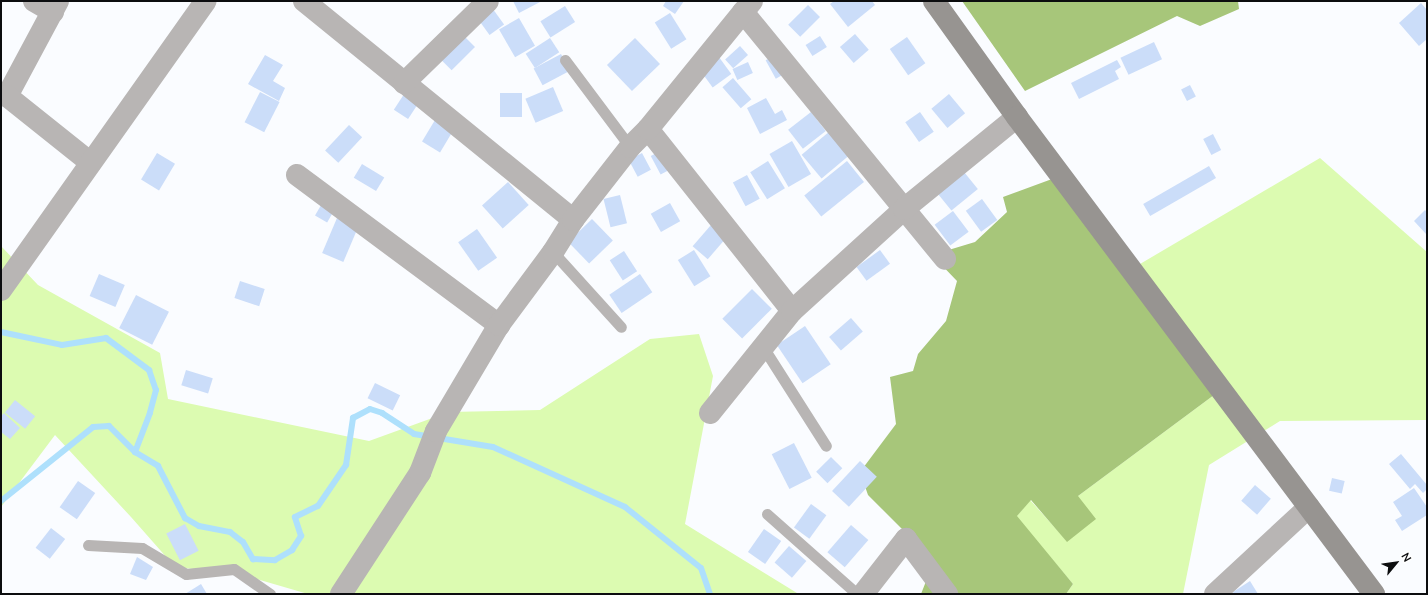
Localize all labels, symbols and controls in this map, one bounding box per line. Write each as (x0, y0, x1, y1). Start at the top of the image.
north arrow (1376, 543, 1416, 583)
text: N (1398, 550, 1415, 564)

